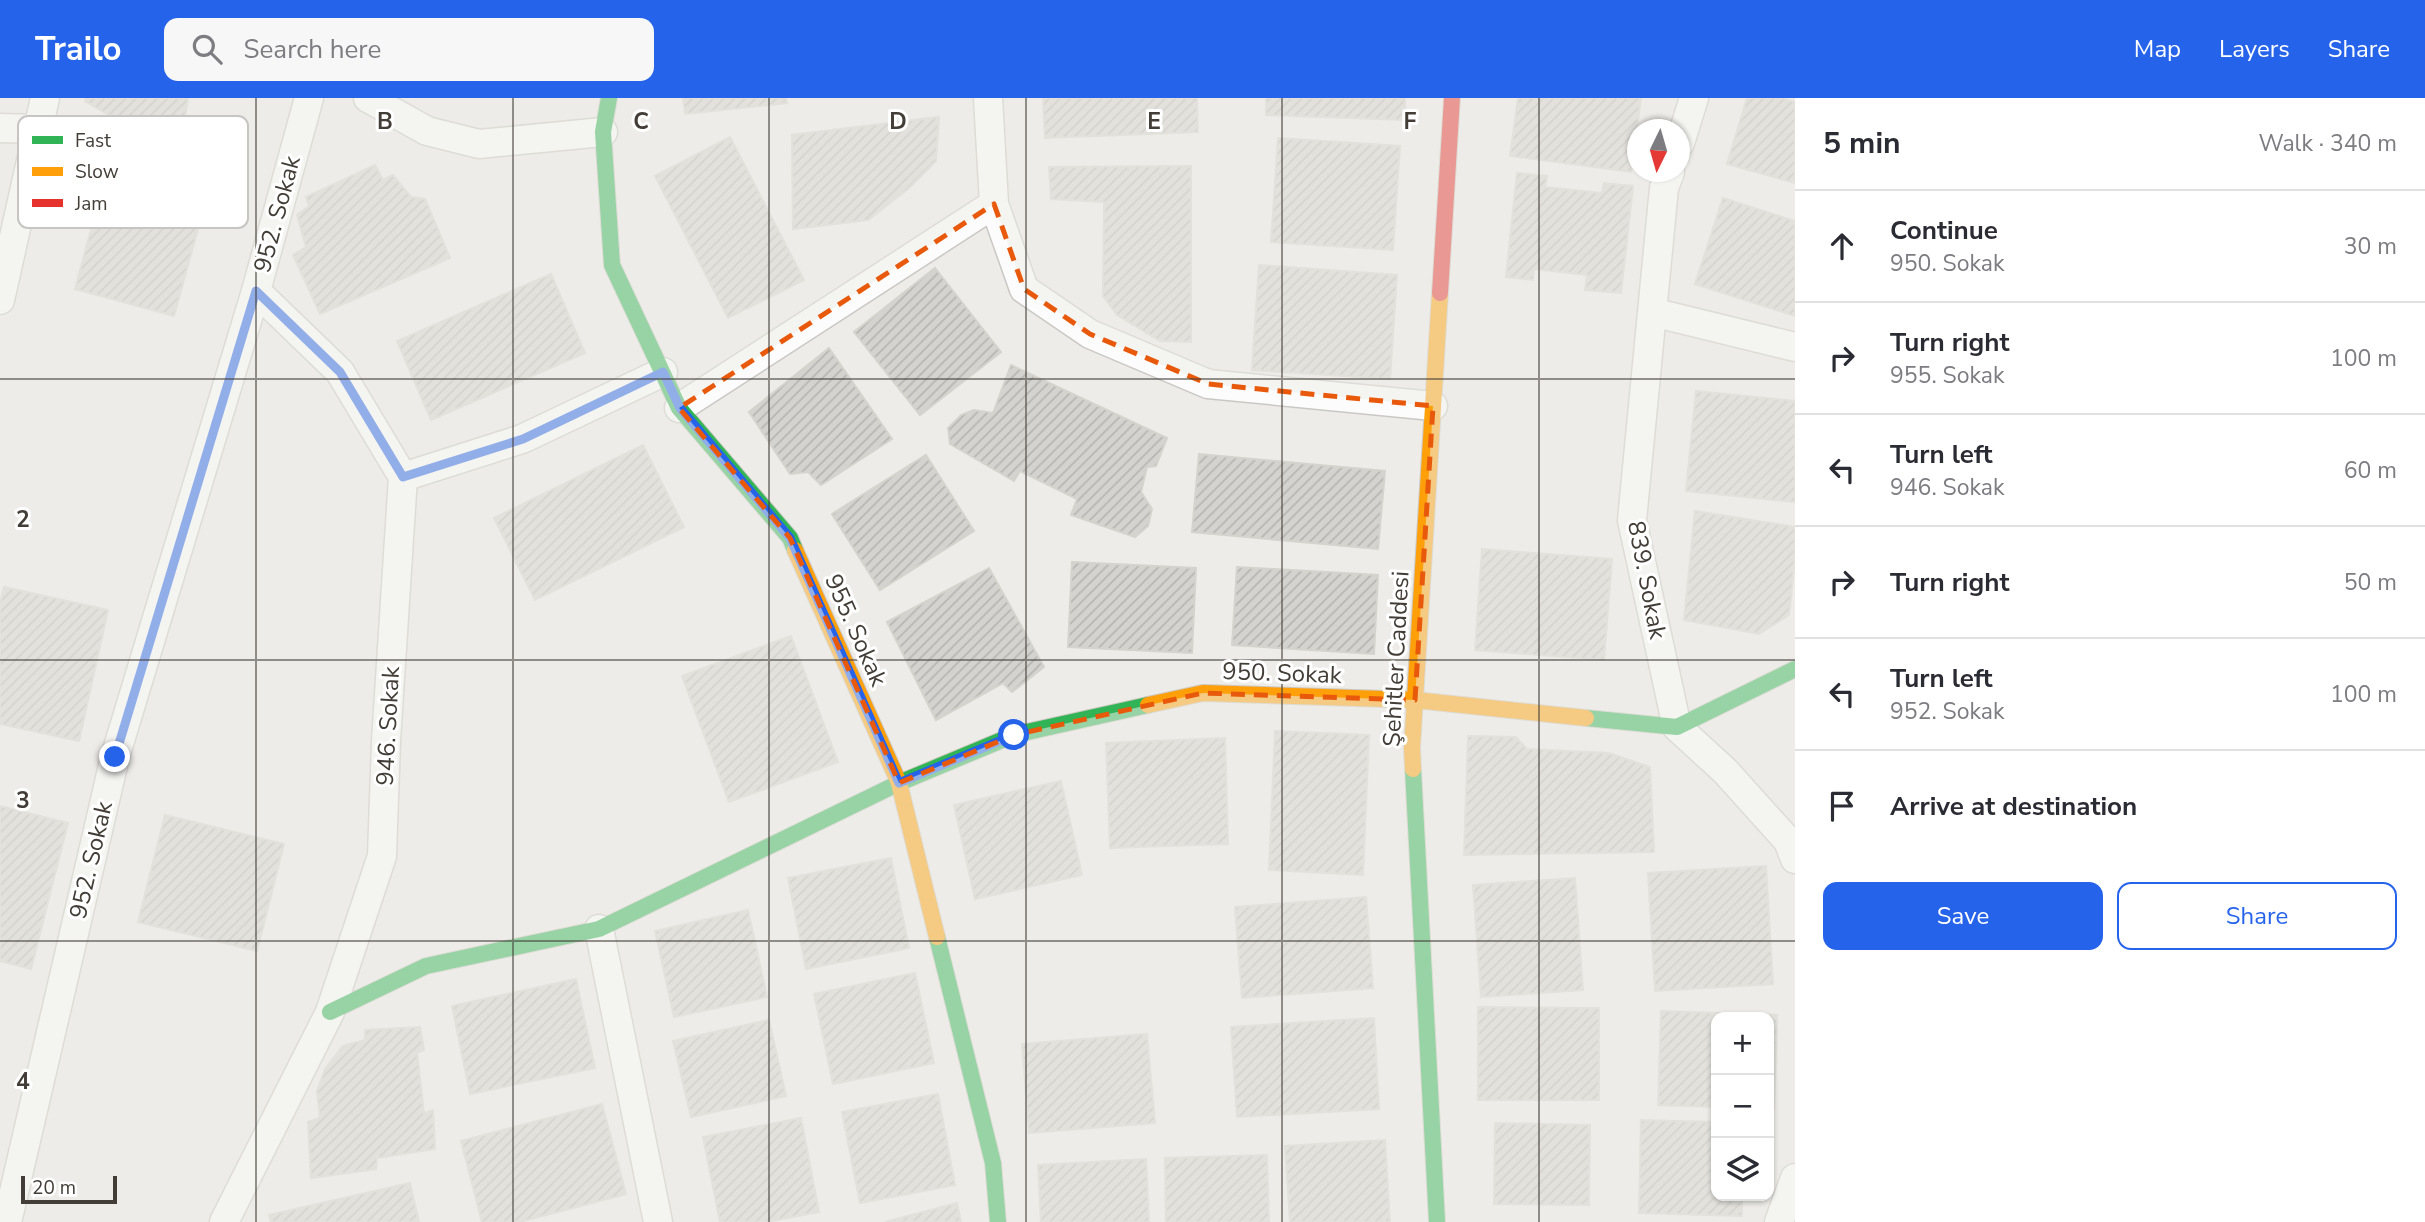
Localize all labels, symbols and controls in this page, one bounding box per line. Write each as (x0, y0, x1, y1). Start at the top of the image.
search box (164, 18, 654, 81)
text: Trailo (35, 27, 122, 72)
icon: search (188, 30, 226, 68)
text: Search here (244, 32, 381, 67)
text: Map (2134, 33, 2181, 65)
text: Layers (2219, 33, 2290, 65)
text: Share (2328, 33, 2390, 65)
text: B (377, 106, 393, 137)
text: C (633, 106, 649, 137)
text: D (889, 106, 907, 137)
text: E (1147, 106, 1161, 137)
text: F (1404, 106, 1417, 137)
legend (18, 116, 248, 228)
north arrow (1627, 119, 1690, 182)
text: 5 min (1823, 123, 1901, 164)
text: Fast (75, 128, 111, 154)
text: Walk · 340 m (2258, 128, 2397, 159)
street label: 952. Sokak (246, 151, 308, 276)
text: Slow (75, 159, 119, 185)
text: Jam (74, 191, 108, 217)
text: Continue (1890, 213, 1998, 248)
icon: ahead (1823, 227, 1861, 265)
text: 30 m (2344, 231, 2397, 262)
text: 950. Sokak (1890, 248, 2005, 279)
text: Turn right (1890, 325, 2009, 360)
icon: right (1823, 339, 1861, 377)
text: 100 m (2330, 343, 2397, 374)
text: 955. Sokak (1890, 360, 2005, 391)
text: Turn left (1890, 437, 1993, 472)
icon: left (1823, 451, 1861, 489)
text: 60 m (2344, 455, 2397, 486)
text: 946. Sokak (1890, 472, 2005, 503)
text: 2 (16, 504, 30, 535)
street label: 839. Sokak (1620, 518, 1674, 643)
icon: right (1823, 563, 1861, 601)
text: Turn right (1890, 565, 2009, 600)
text: 50 m (2344, 567, 2397, 598)
street label: 955. Sokak (817, 569, 895, 692)
street label: Şehitler Caddesi (1375, 570, 1417, 748)
street label: 950. Sokak (1222, 655, 1343, 691)
text: Turn left (1890, 661, 1993, 696)
street label: 946. Sokak (369, 664, 407, 787)
icon: left (1823, 675, 1861, 713)
text: 100 m (2330, 679, 2397, 710)
text: 952. Sokak (1890, 696, 2005, 727)
route start (998, 719, 1029, 750)
route end (99, 741, 130, 772)
text: 3 (16, 785, 30, 816)
icon: arrive (1823, 787, 1861, 825)
text: Arrive at destination (1890, 789, 2137, 824)
street label: 952. Sokak (62, 797, 120, 922)
button: Save (1823, 882, 2103, 950)
button: Share (2117, 882, 2397, 950)
map controls (1711, 1012, 1774, 1201)
button: + (1711, 1012, 1774, 1075)
text: 4 (16, 1066, 30, 1097)
button: − (1711, 1075, 1774, 1138)
button: layers (1711, 1138, 1774, 1201)
scale bar (21, 1173, 117, 1205)
text: 20 m (32, 1175, 76, 1201)

